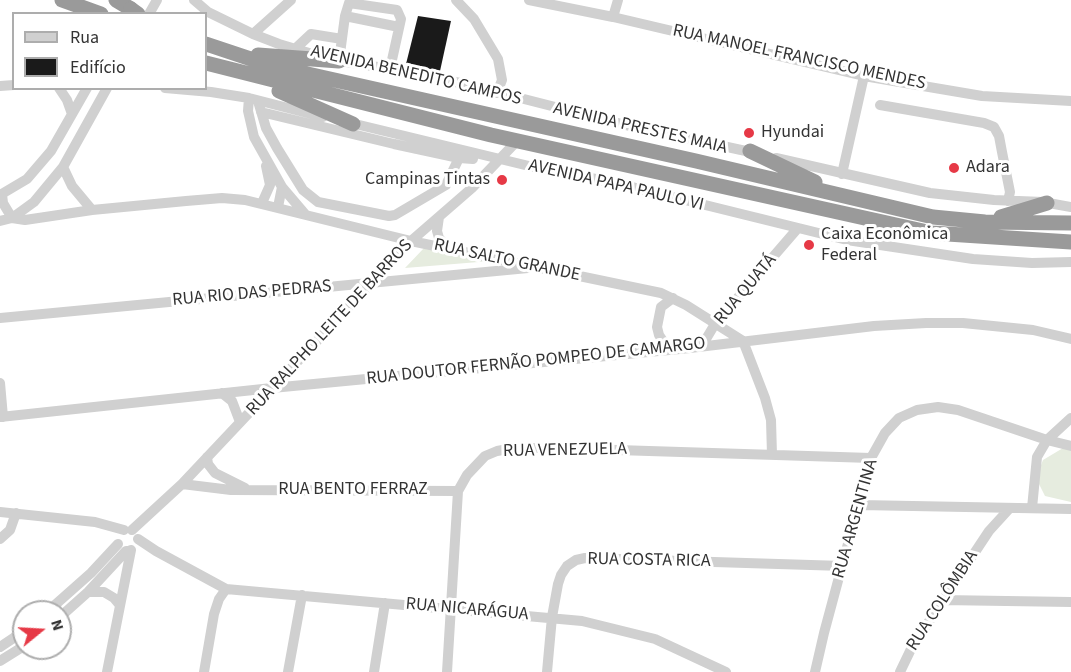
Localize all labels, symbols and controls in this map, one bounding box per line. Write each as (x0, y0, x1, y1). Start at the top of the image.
legend (12, 12, 207, 90)
street label: RUA MANOEL FRANCISCO MENDES (671, 21, 927, 95)
text: Rua (70, 25, 99, 50)
street label: AVENIDA BENEDITO CAMPOS (309, 41, 523, 111)
text: Edifício (70, 55, 126, 80)
street label: AVENIDA PRESTES MAIA (551, 98, 729, 160)
place label: Hyundai (761, 122, 824, 144)
marker: Hyundai (742, 126, 756, 140)
street label: AVENIDA PAPA PAULO VI (526, 155, 706, 217)
place label: Adara (966, 157, 1010, 179)
marker: Adara (947, 161, 961, 175)
place label: Campinas Tintas (365, 169, 490, 191)
marker: Campinas Tintas (495, 173, 509, 187)
place label: Caixa Econômica Federal (821, 224, 948, 266)
street label: RUA RALPHO LEITE DE BARROS (243, 235, 417, 421)
street label: RUA SALTO GRANDE (432, 235, 582, 287)
marker: Caixa Econômica Federal (802, 238, 816, 252)
street label: RUA QUATÁ (710, 250, 782, 330)
street label: RUA RIO DAS PEDRAS (172, 276, 332, 312)
street label: RUA DOUTOR FERNÃO POMPEO DE CAMARGO (365, 333, 707, 391)
street label: RUA VENEZUELA (503, 439, 627, 463)
street label: RUA ARGENTINA (829, 457, 883, 581)
street label: RUA BENTO FERRAZ (278, 479, 428, 501)
street label: RUA COLÔMBIA (903, 547, 983, 655)
street label: RUA COSTA RICA (587, 549, 711, 573)
street label: RUA NICARÁGUA (405, 594, 529, 626)
north arrow (12, 600, 72, 660)
text: N (45, 617, 69, 634)

